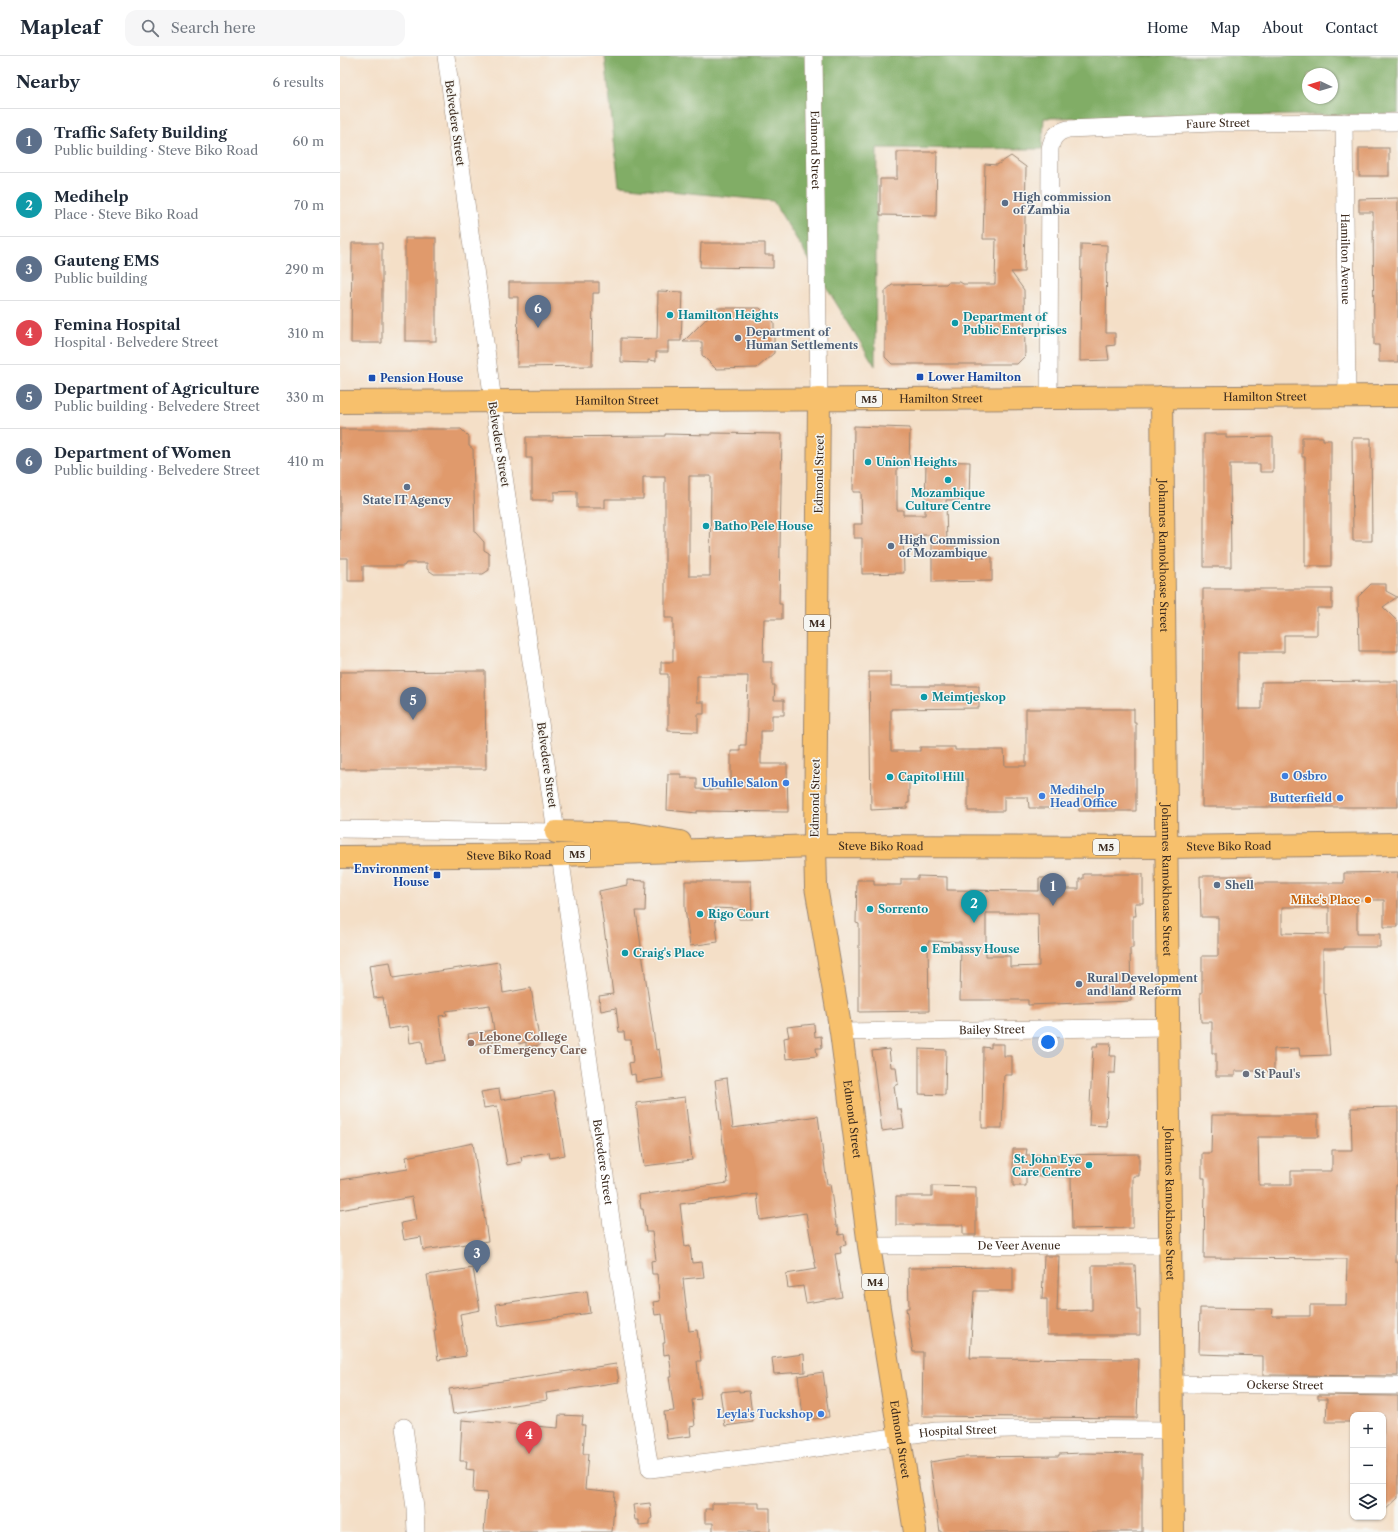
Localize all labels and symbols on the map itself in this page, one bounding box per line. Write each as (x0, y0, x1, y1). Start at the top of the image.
north arrow (1302, 68, 1338, 104)
street label: Belvedere Street (442, 79, 468, 167)
street label: Edmond Street (808, 110, 823, 190)
street label: Faure Street (1186, 116, 1250, 131)
place label: High commission of Zambia (1013, 190, 1112, 217)
marker: High commission of Zambia (1000, 198, 1010, 208)
street label: Hamilton Avenue (1338, 213, 1353, 305)
pin: 6 (525, 295, 551, 328)
place label: Hamilton Heights (678, 308, 779, 322)
marker: Hamilton Heights (665, 310, 675, 320)
place label: Department of Public Enterprises (963, 310, 1067, 337)
marker: Department of Public Enterprises (950, 318, 960, 328)
place label: Department of Human Settlements (746, 325, 858, 352)
marker: Department of Human Settlements (733, 333, 743, 343)
place label: Lower Hamilton (928, 370, 1022, 384)
place label: Pension House (380, 371, 464, 385)
marker: Lower Hamilton (915, 372, 925, 382)
marker: Pension House (367, 373, 377, 383)
street label: Hamilton Street (1223, 390, 1307, 404)
road number: M5 (856, 391, 882, 407)
street label: Hamilton Street (899, 391, 983, 406)
street label: Hamilton Street (575, 393, 659, 408)
street label: Belvedere Street (485, 400, 513, 488)
street label: Edmond Street (811, 434, 827, 514)
place label: Union Heights (876, 455, 957, 469)
marker: Union Heights (863, 457, 873, 467)
marker: Mozambique Culture Centre (943, 475, 953, 485)
street label: Johannes Ramokhoase Street (1156, 478, 1171, 633)
marker: State IT Agency (402, 482, 412, 492)
place label: Mozambique Culture Centre (905, 486, 991, 513)
place label: State IT Agency (363, 493, 451, 507)
place label: Batho Pele House (714, 519, 813, 533)
marker: Batho Pele House (701, 521, 711, 531)
place label: High Commission of Mozambique (899, 533, 1000, 560)
marker: High Commission of Mozambique (886, 541, 896, 551)
road number: M4 (804, 615, 830, 631)
pin: 5 (400, 687, 426, 720)
place label: Meimtjeskop (932, 690, 1006, 704)
marker: Meimtjeskop (919, 692, 929, 702)
street label: Belvedere Street (534, 721, 560, 809)
street label: Edmond Street (807, 758, 823, 838)
place label: Osbro (1293, 769, 1327, 783)
place label: Capitol Hill (898, 770, 964, 784)
marker: Osbro (1280, 771, 1290, 781)
marker: Capitol Hill (885, 772, 895, 782)
place label: Ubuhle Salon (702, 776, 778, 790)
marker: Ubuhle Salon (781, 778, 791, 788)
place label: Medihelp Head Office (1050, 783, 1118, 810)
marker: Medihelp Head Office (1037, 791, 1047, 801)
place label: Butterfield (1270, 791, 1333, 805)
marker: Butterfield (1335, 793, 1345, 803)
street label: Johannes Ramokhoase Street (1159, 802, 1174, 957)
street label: Steve Biko Road (838, 839, 924, 853)
road number: M5 (1093, 839, 1119, 855)
street label: Steve Biko Road (1186, 839, 1272, 854)
road number: M5 (564, 846, 590, 862)
street label: Steve Biko Road (466, 848, 552, 863)
place label: Environment House (354, 862, 430, 889)
marker: Environment House (432, 870, 442, 880)
pin: 1 (1040, 873, 1066, 906)
place label: Shell (1225, 878, 1254, 892)
marker: Shell (1212, 880, 1222, 890)
pin: 2 (961, 890, 987, 923)
place label: Mike's Place (1290, 893, 1360, 907)
marker: Mike's Place (1363, 895, 1373, 905)
place label: Sorrento (878, 902, 928, 916)
marker: Sorrento (865, 904, 875, 914)
place label: Rigo Court (708, 907, 770, 921)
marker: Rigo Court (695, 909, 705, 919)
place label: Embassy House (932, 942, 1020, 956)
marker: Embassy House (919, 944, 929, 954)
place label: Craig's Place (633, 946, 705, 960)
marker: Craig's Place (620, 948, 630, 958)
place label: Rural Development and land Reform (1087, 971, 1198, 998)
marker: Rural Development and land Reform (1074, 979, 1084, 989)
street label: Bailey Street (959, 1022, 1025, 1037)
place label: Lebone College of Emergency Care (479, 1030, 587, 1057)
your location (1038, 1032, 1058, 1052)
marker: Lebone College of Emergency Care (466, 1038, 476, 1048)
place label: St Paul's (1254, 1067, 1300, 1081)
marker: St Paul's (1241, 1069, 1251, 1079)
street label: Edmond Street (840, 1079, 864, 1159)
street label: Belvedere Street (590, 1118, 616, 1206)
street label: Johannes Ramokhoase Street (1162, 1126, 1178, 1280)
place label: St. John Eye Care Centre (1012, 1152, 1081, 1179)
marker: St. John Eye Care Centre (1084, 1160, 1094, 1170)
street label: De Veer Avenue (977, 1238, 1061, 1253)
pin: 3 (464, 1240, 490, 1273)
road number: M4 (862, 1274, 888, 1290)
street label: Ockerse Street (1247, 1378, 1324, 1392)
street label: Edmond Street (887, 1399, 913, 1480)
place label: Leyla's Tuckshop (717, 1407, 813, 1421)
marker: Leyla's Tuckshop (816, 1409, 826, 1419)
pin: 4 (516, 1421, 542, 1454)
street label: Hospital Street (918, 1422, 997, 1440)

